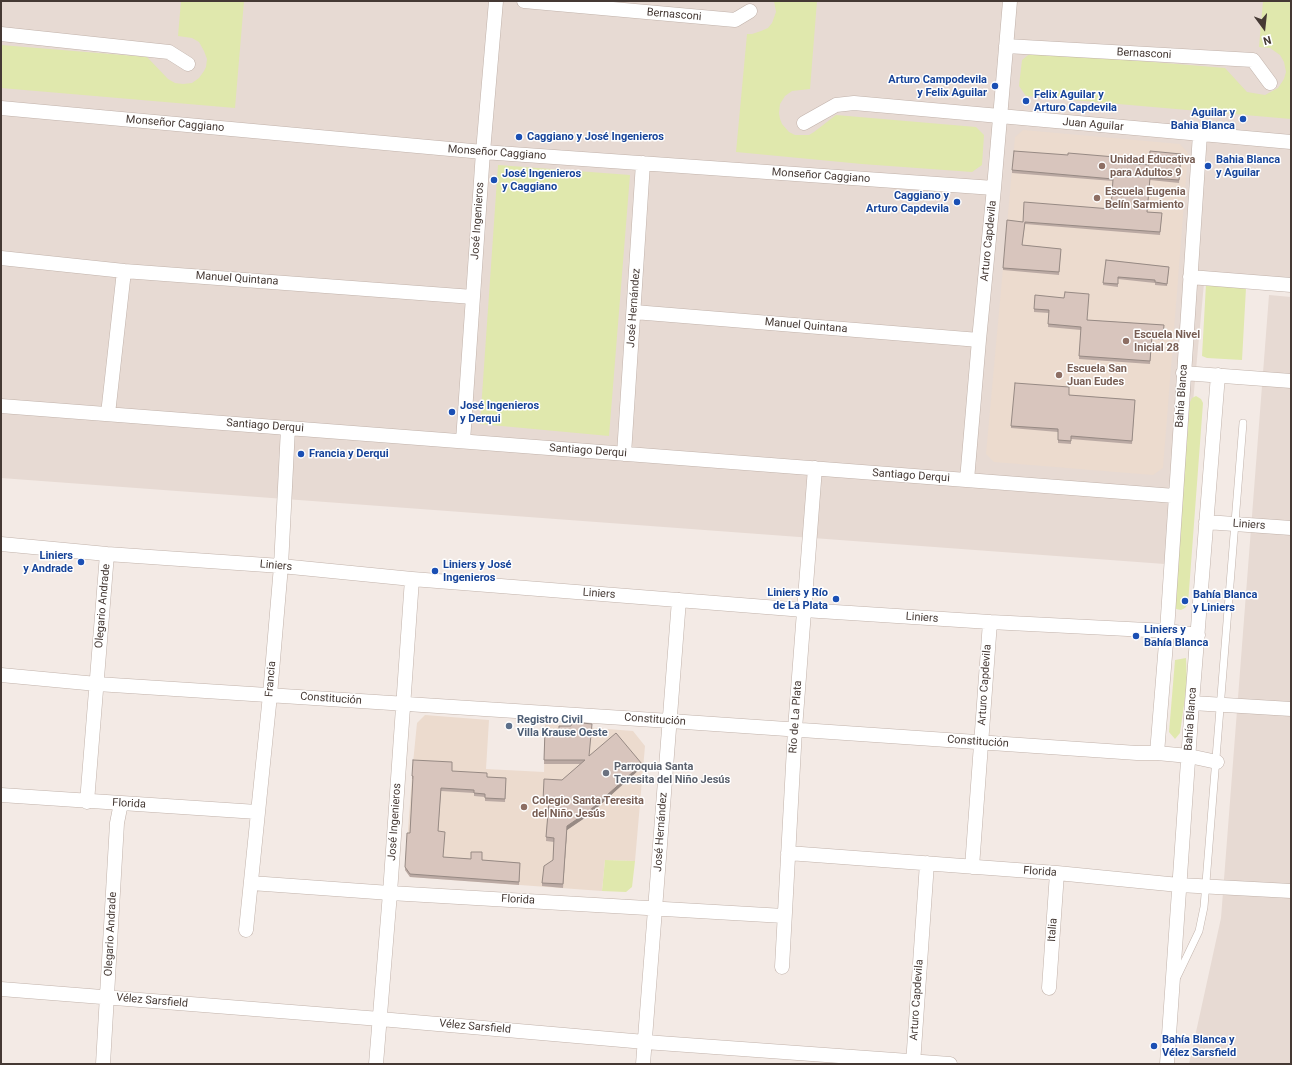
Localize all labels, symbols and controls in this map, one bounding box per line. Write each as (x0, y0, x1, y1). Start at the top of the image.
street label: Bernasconi (646, 6, 702, 24)
north arrow (1244, 8, 1284, 48)
text: N (1262, 33, 1273, 47)
street label: Bernasconi (1116, 46, 1172, 62)
place label: Arturo Campodevila y Felix Aguilar (888, 73, 987, 99)
marker: Arturo Campodevila y Felix Aguilar (990, 81, 1000, 91)
place label: Felix Aguilar y Arturo Capdevila (1034, 88, 1117, 114)
marker: Felix Aguilar y Arturo Capdevila (1021, 96, 1031, 106)
place label: Aguilar y Bahia Blanca (1171, 106, 1235, 132)
street label: Monseñor Caggiano (125, 113, 225, 135)
marker: Aguilar y Bahia Blanca (1238, 114, 1248, 124)
street label: Juan Aguilar (1062, 116, 1124, 134)
place label: Caggiano y José Ingenieros (527, 130, 664, 144)
marker: Caggiano y José Ingenieros (514, 132, 524, 142)
street label: Monseñor Caggiano (447, 143, 547, 163)
place label: Unidad Educativa para Adultos 9 (1110, 153, 1195, 179)
place label: Bahia Blanca y Aguilar (1216, 153, 1280, 179)
marker: Unidad Educativa para Adultos 9 (1097, 161, 1107, 171)
marker: Bahia Blanca y Aguilar (1203, 161, 1213, 171)
street label: Monseñor Caggiano (771, 166, 871, 186)
place label: José Ingenieros y Caggiano (502, 167, 581, 193)
marker: José Ingenieros y Caggiano (489, 175, 499, 185)
street label: José Ingenieros (469, 182, 487, 260)
place label: Escuela Eugenia Belín Sarmiento (1105, 185, 1186, 211)
place label: Caggiano y Arturo Capdevila (866, 189, 949, 215)
marker: Escuela Eugenia Belín Sarmiento (1092, 193, 1102, 203)
marker: Caggiano y Arturo Capdevila (952, 197, 962, 207)
street label: Arturo Capdevila (978, 200, 1000, 282)
street label: José Hernández (625, 268, 643, 348)
street label: Manuel Quintana (195, 270, 279, 288)
street label: Manuel Quintana (764, 316, 848, 336)
place label: Escuela Nivel Inicial 28 (1134, 328, 1200, 354)
marker: Escuela Nivel Inicial 28 (1121, 336, 1131, 346)
place label: Escuela San Juan Eudes (1067, 362, 1127, 388)
street label: Bahía Blanca (1173, 364, 1191, 428)
marker: Escuela San Juan Eudes (1054, 370, 1064, 380)
place label: José Ingenieros y Derqui (460, 399, 539, 425)
marker: José Ingenieros y Derqui (447, 407, 457, 417)
street label: Santiago Derqui (226, 417, 304, 435)
street label: Santiago Derqui (549, 442, 627, 460)
place label: Francia y Derqui (309, 447, 389, 461)
marker: Francia y Derqui (296, 449, 306, 459)
street label: Santiago Derqui (872, 467, 950, 485)
street label: Liniers (1232, 517, 1266, 533)
place label: Liniers y Andrade (23, 549, 73, 575)
marker: Liniers y Andrade (76, 557, 86, 567)
street label: Liniers (259, 558, 293, 574)
place label: Liniers y José Ingenieros (443, 558, 512, 584)
street label: Olegario Andrade (93, 563, 113, 649)
marker: Liniers y José Ingenieros (430, 566, 440, 576)
street label: Liniers (582, 586, 616, 602)
place label: Liniers y Río de La Plata (767, 586, 828, 612)
place label: Bahía Blanca y Liniers (1193, 588, 1257, 614)
marker: Liniers y Río de La Plata (831, 594, 841, 604)
marker: Bahía Blanca y Liniers (1180, 596, 1190, 606)
street label: Liniers (905, 610, 939, 626)
place label: Liniers y Bahía Blanca (1144, 623, 1208, 649)
marker: Liniers y Bahía Blanca (1131, 631, 1141, 641)
street label: Arturo Capdevila (976, 644, 994, 726)
street label: Francia (263, 661, 279, 697)
street label: Río de La Plata (787, 680, 805, 754)
street label: Bahía Blanca (1182, 687, 1200, 751)
street label: Constitución (300, 690, 362, 708)
street label: Constitución (624, 711, 686, 729)
place label: Registro Civil Villa Krause Oeste (517, 713, 608, 739)
marker: Registro Civil Villa Krause Oeste (504, 721, 514, 731)
street label: Constitución (947, 733, 1009, 751)
place label: Parroquia Santa Teresita del Niño Jesús (614, 760, 730, 786)
marker: Parroquia Santa Teresita del Niño Jesús (601, 768, 611, 778)
street label: José Ingenieros (386, 783, 404, 861)
street label: José Hernández (652, 792, 670, 872)
place label: Colegio Santa Teresita del Niño Jesús (532, 794, 644, 820)
street label: Florida (112, 797, 146, 811)
marker: Colegio Santa Teresita del Niño Jesús (519, 802, 529, 812)
street label: Florida (1023, 864, 1057, 880)
street label: Olegario Andrade (102, 891, 120, 977)
street label: Florida (501, 893, 535, 907)
street label: Italia (1046, 918, 1060, 942)
street label: Arturo Capdevila (908, 959, 926, 1041)
street label: Vélez Sarsfield (116, 991, 188, 1011)
street label: Vélez Sarsfield (439, 1017, 511, 1037)
place label: Bahía Blanca y Vélez Sarsfield (1162, 1033, 1236, 1059)
marker: Bahía Blanca y Vélez Sarsfield (1149, 1041, 1159, 1051)

